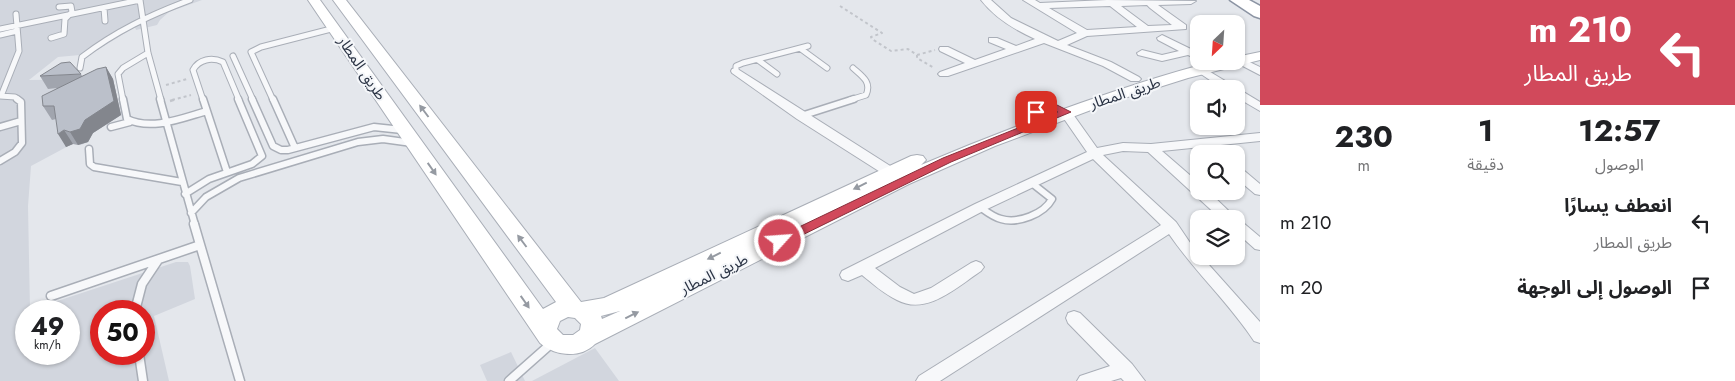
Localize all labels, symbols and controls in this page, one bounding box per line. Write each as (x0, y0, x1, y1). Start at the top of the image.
text: 210 m (1529, 5, 1632, 55)
north arrow (1190, 15, 1245, 70)
map controls (1190, 15, 1245, 265)
icon: left (1650, 20, 1715, 85)
street label: طريق المطار (332, 31, 392, 105)
text: طريق المطار (1524, 57, 1632, 89)
street label: طريق المطار (1086, 71, 1163, 115)
button: sound (1190, 80, 1245, 135)
pin (1015, 91, 1057, 133)
icon: arrive (1022, 98, 1050, 126)
one-way arrow (419, 105, 430, 118)
text: 1 (1478, 109, 1493, 152)
text: 12:57 (1578, 109, 1660, 152)
text: 230 (1335, 115, 1393, 158)
button: search (1190, 145, 1245, 200)
text: دقيقة (1467, 153, 1504, 176)
text: الوصول (1595, 153, 1644, 176)
text: m (1357, 154, 1370, 177)
one-way arrow (427, 162, 437, 176)
one-way arrow (853, 182, 867, 190)
text: انعطف يسارًا (1564, 192, 1672, 219)
text: 210 m (1280, 209, 1331, 236)
icon: left (1687, 209, 1715, 237)
button: layers (1190, 210, 1245, 265)
position arrow (753, 214, 805, 266)
text: طريق المطار (1594, 231, 1672, 254)
one-way arrow (517, 235, 528, 248)
street label: طريق المطار (675, 248, 752, 300)
one-way arrow (706, 252, 721, 261)
text: 20 m (1280, 274, 1323, 301)
text: الوصول إلى الوجهة (1517, 274, 1672, 301)
icon: arrive (1687, 274, 1715, 302)
one-way arrow (520, 296, 530, 309)
speed limit sign: 50 (90, 300, 155, 365)
text: 49 (30, 308, 65, 344)
one-way arrow (625, 311, 639, 319)
text: km/h (34, 336, 61, 354)

